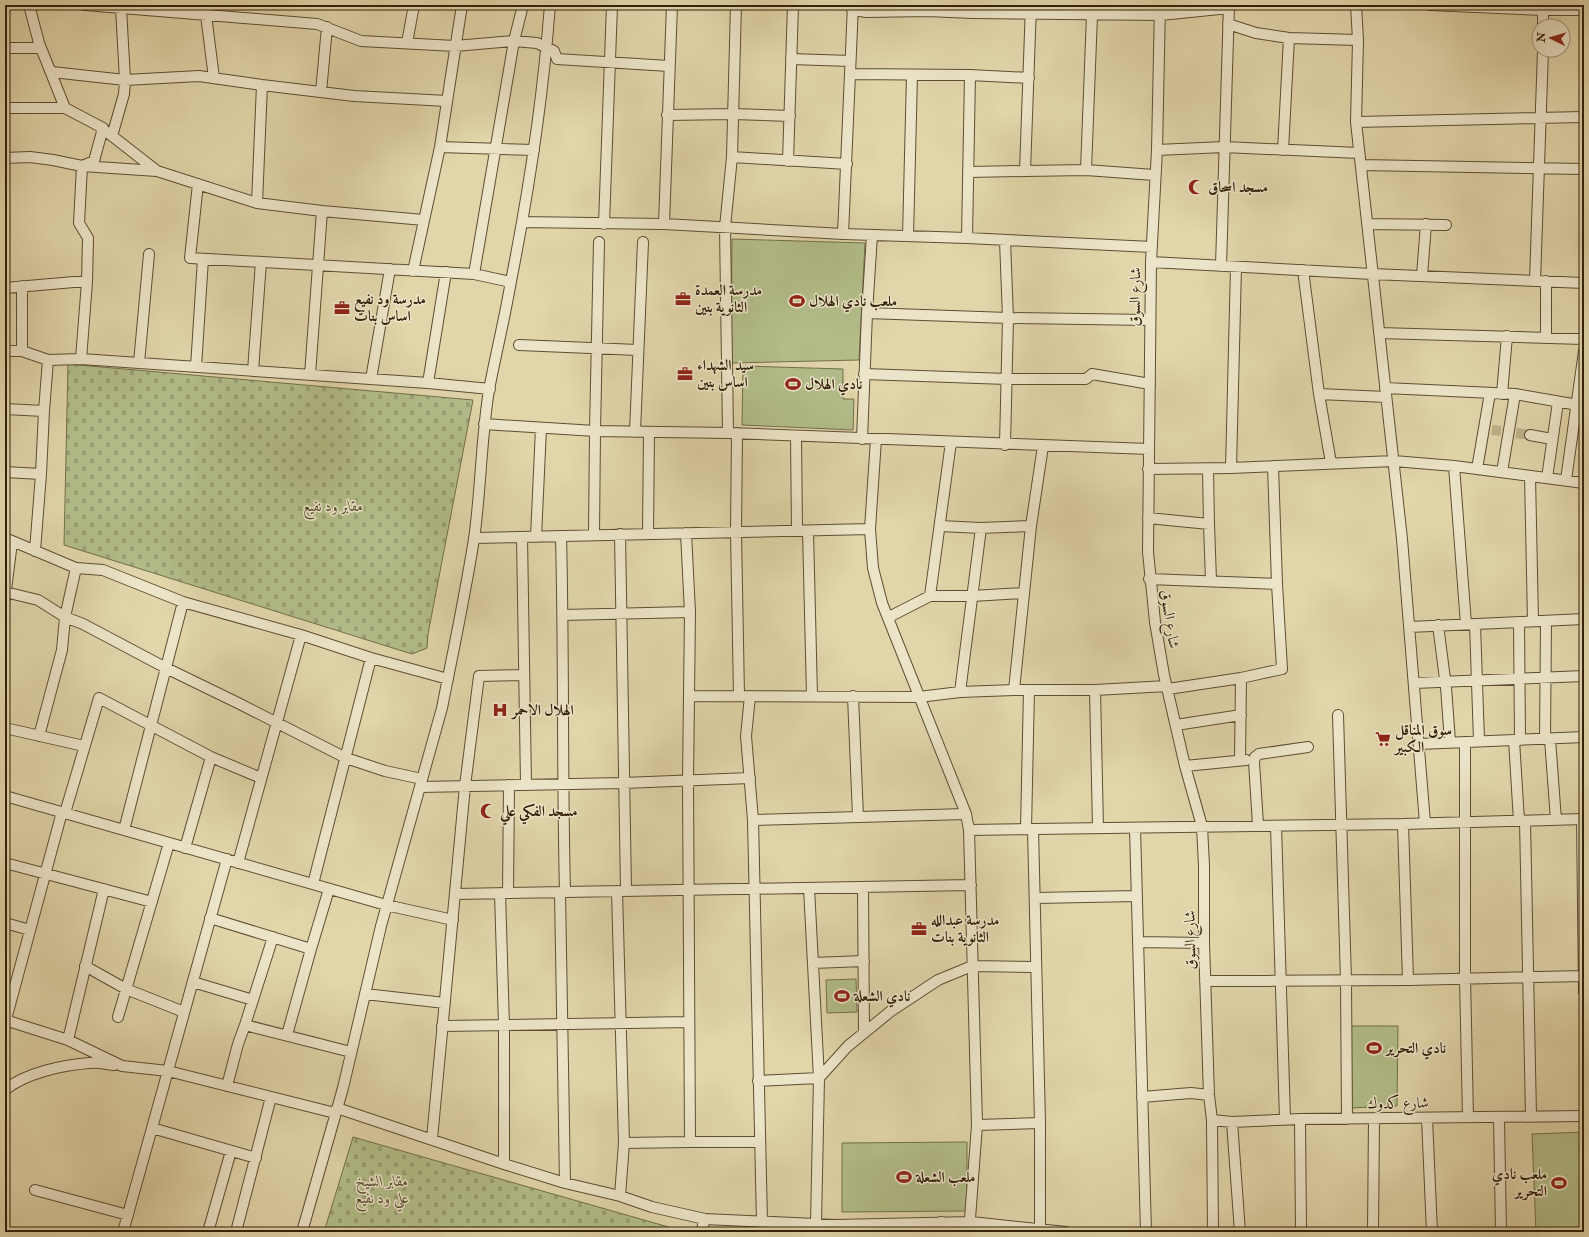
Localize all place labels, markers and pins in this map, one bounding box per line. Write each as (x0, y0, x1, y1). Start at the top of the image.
mosque icon: مسجد اسحاق (1187, 178, 1205, 196)
place label: مسجد اسحاق (1208, 178, 1268, 197)
place label: مدرسة العمدة الثانوية بنين (695, 281, 762, 317)
place label: مدرسة ود نفيع اساس بنات (354, 290, 426, 326)
office icon: مدرسة العمدة الثانوية بنين (674, 290, 692, 308)
sports icon: ملعب نادي الهلال (788, 292, 806, 310)
place label: ملعب نادي الهلال (809, 292, 897, 313)
office icon: مدرسة ود نفيع اساس بنات (333, 299, 351, 317)
place label: سيد الشهداء اساس بنين (697, 356, 754, 392)
office icon: سيد الشهداء اساس بنين (676, 365, 694, 383)
sports icon: نادي الهلال (784, 375, 802, 393)
place label: نادي الهلال (805, 375, 862, 396)
hospital icon: الهلال الاحمر (491, 701, 509, 719)
place label: الهلال الاحمر (510, 701, 574, 720)
place label: سوق المناقل الكبير (1393, 721, 1452, 757)
supermarket icon: سوق المناقل الكبير (1374, 730, 1392, 748)
mosque icon: مسجد الفكي علي (479, 802, 497, 820)
place label: مسجد الفكي علي (499, 802, 578, 826)
place label: مدرسة عبدالله الثانوية بنات (931, 911, 999, 947)
office icon: مدرسة عبدالله الثانوية بنات (910, 920, 928, 938)
sports icon: نادي الشعلة (833, 987, 851, 1005)
place label: نادي الشعلة (853, 987, 911, 1008)
sports icon: نادي التحرير (1365, 1039, 1383, 1057)
place label: نادي التحرير (1384, 1039, 1446, 1060)
place label: ملعب نادي التحرير (1492, 1165, 1547, 1201)
sports icon: ملعب الشعلة (895, 1168, 913, 1186)
place label: ملعب الشعلة (915, 1168, 976, 1187)
sports icon: ملعب نادي التحرير (1550, 1174, 1568, 1192)

